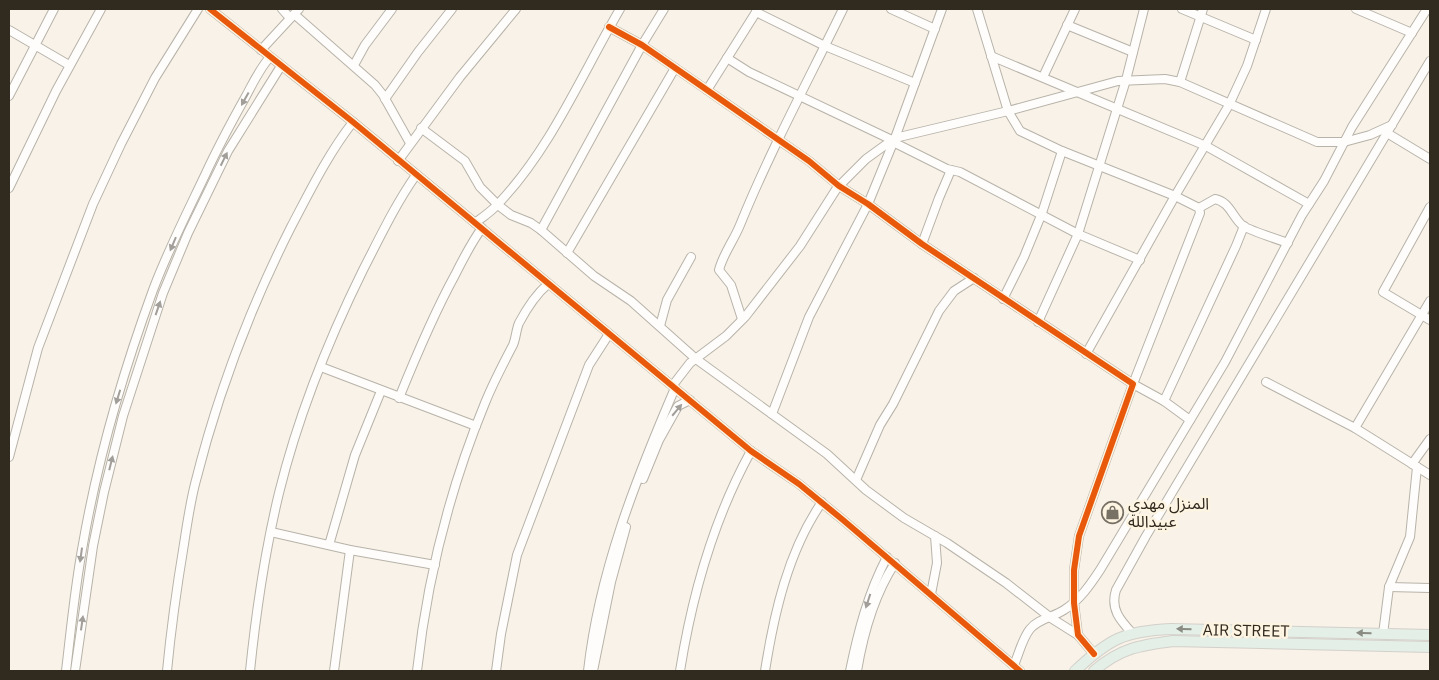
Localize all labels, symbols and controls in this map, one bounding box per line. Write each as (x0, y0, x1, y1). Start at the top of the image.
one-way arrow (240, 92, 249, 106)
one-way arrow (220, 152, 228, 166)
one-way arrow (168, 237, 176, 252)
one-way arrow (155, 300, 162, 315)
one-way arrow (114, 390, 122, 405)
one-way arrow (672, 404, 683, 417)
one-way arrow (107, 456, 115, 471)
place label: المنزل مهدي عبيدالله (1128, 493, 1209, 531)
shop icon: المنزل مهدي عبيدالله (1100, 500, 1124, 524)
one-way arrow (77, 548, 85, 564)
one-way arrow (864, 594, 871, 609)
one-way arrow (78, 615, 86, 631)
street label: AIR STREET (1202, 619, 1290, 641)
one-way arrow (1176, 625, 1192, 633)
one-way arrow (1356, 629, 1372, 637)

